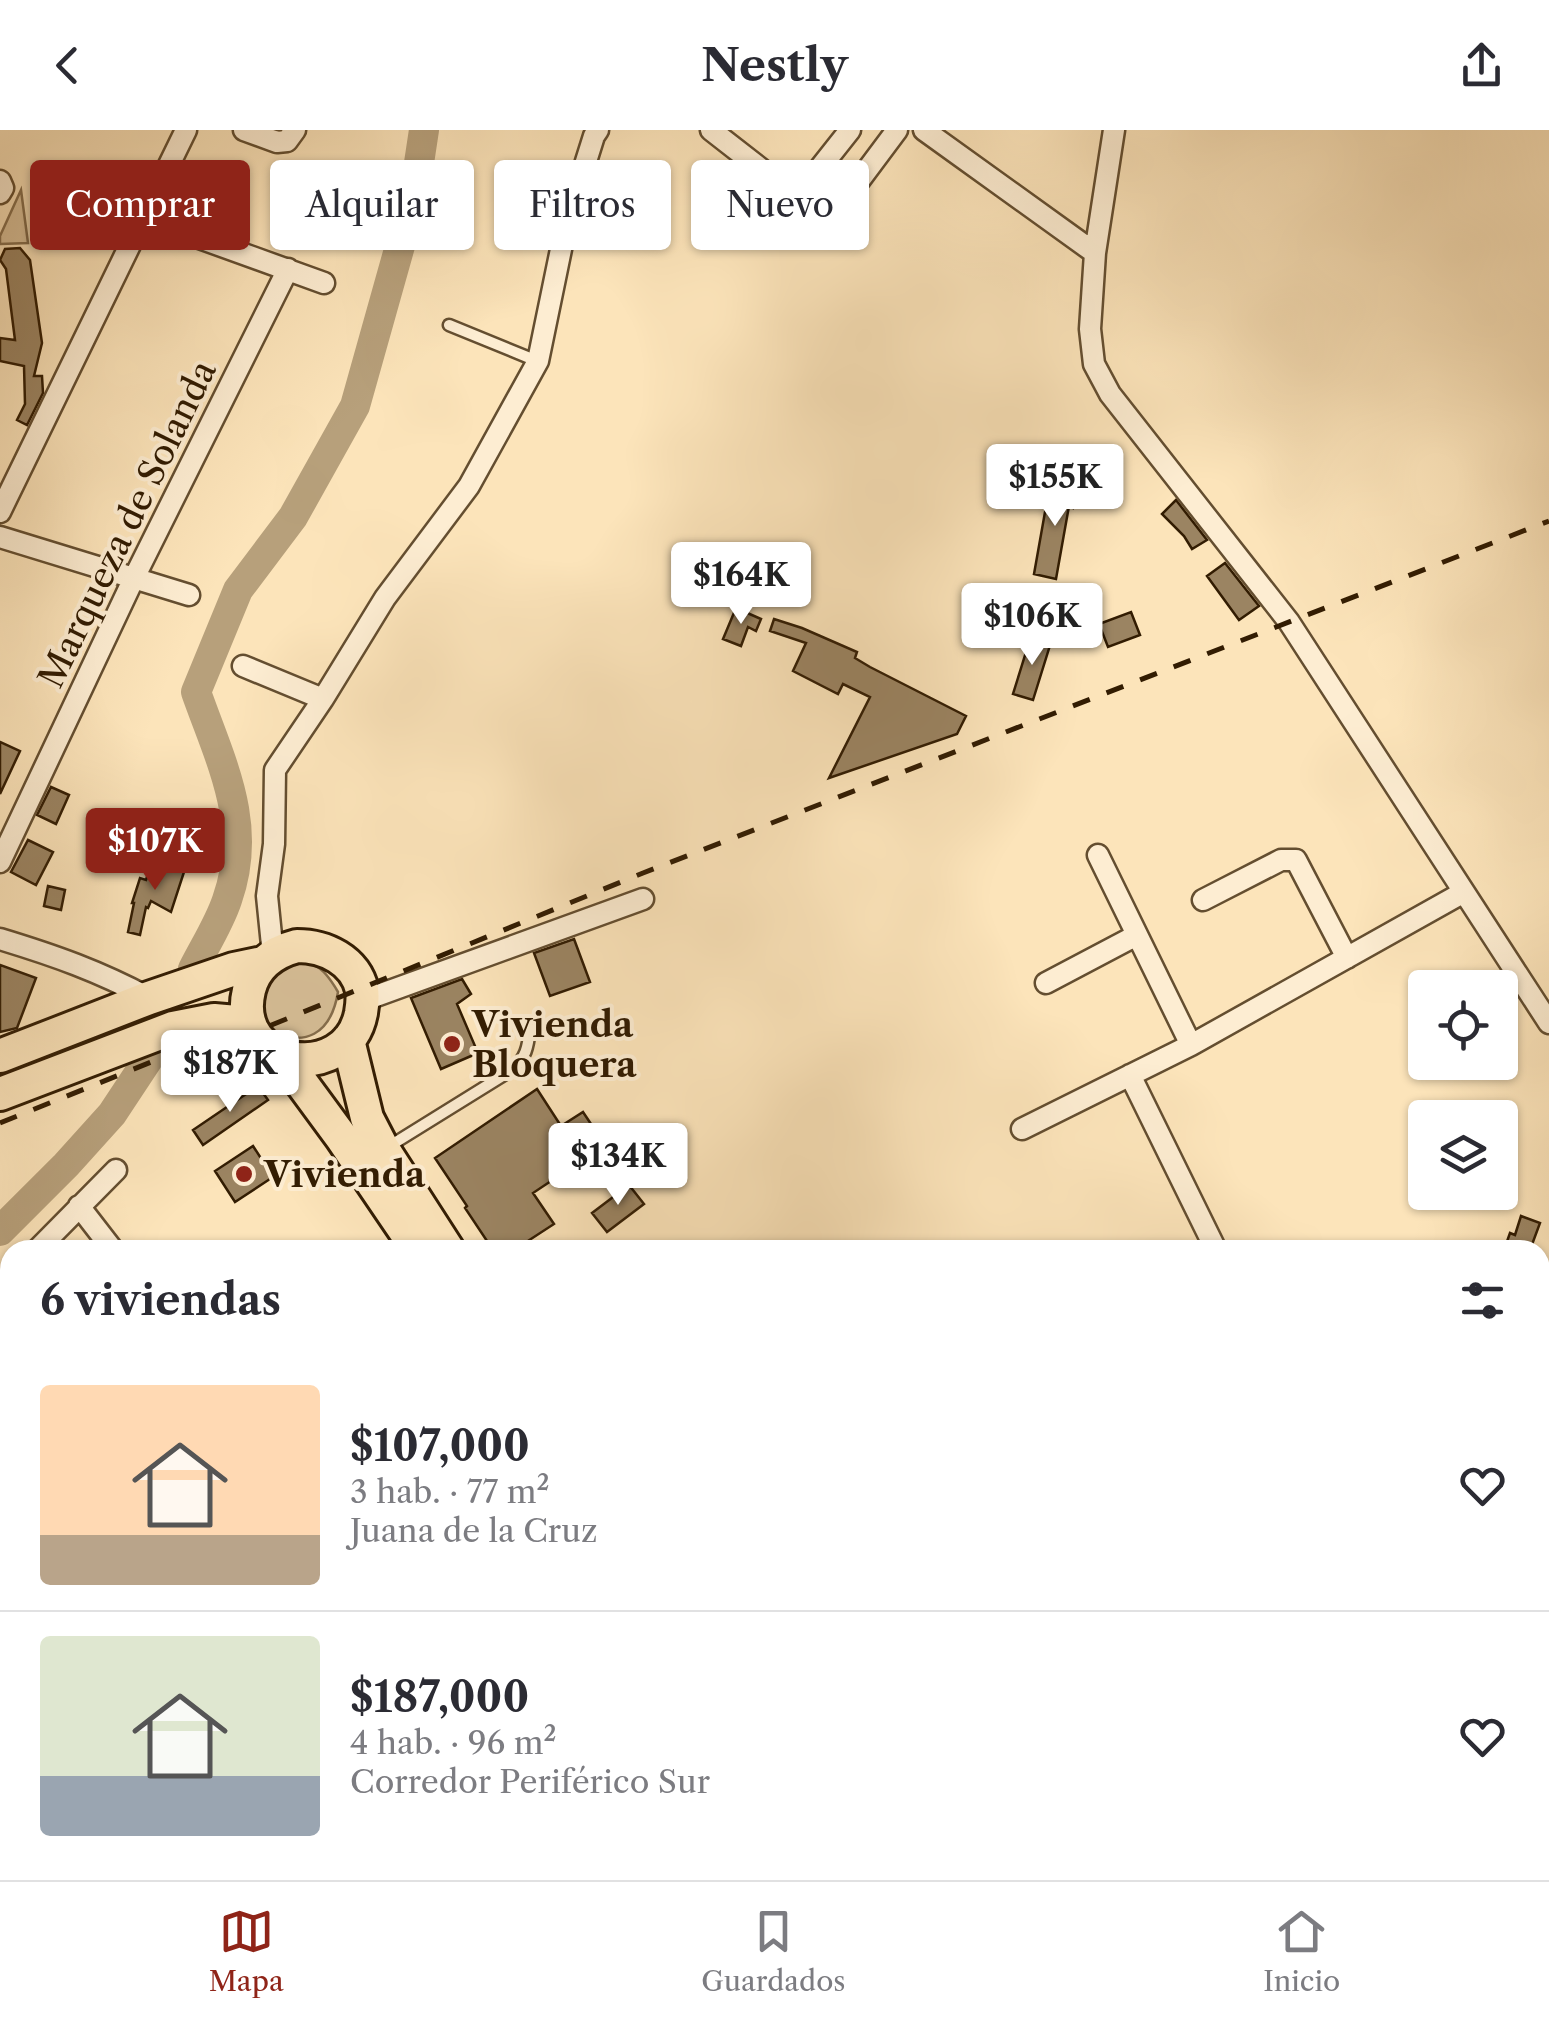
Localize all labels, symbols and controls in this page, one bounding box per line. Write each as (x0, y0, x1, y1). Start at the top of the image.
text: Nestly (701, 37, 848, 93)
icon: back (40, 38, 95, 93)
icon: share (1454, 38, 1509, 93)
chip: Comprar (30, 160, 250, 250)
chip: Alquilar (270, 160, 474, 250)
chip: Filtros (494, 160, 671, 250)
chip: Nuevo (691, 160, 869, 250)
street label: Marqueza de Solanda (29, 353, 225, 695)
pin: $155K (985, 444, 1125, 529)
text: $155K (1008, 457, 1102, 496)
pin: $164K (671, 542, 811, 627)
text: $164K (693, 555, 789, 594)
pin: $106K (962, 583, 1102, 668)
text: $106K (983, 596, 1081, 635)
pin: $107K (85, 808, 225, 893)
text: $107K (108, 821, 202, 860)
map controls (1408, 970, 1518, 1210)
button: locate (1408, 970, 1518, 1080)
place label: Vivienda Bloquera (471, 1003, 637, 1086)
pin: $187K (160, 1030, 300, 1115)
marker: Vivienda Bloquera (441, 1033, 463, 1055)
text: $187K (183, 1043, 277, 1082)
button: layers (1408, 1100, 1518, 1210)
pin: $134K (548, 1123, 688, 1208)
text: $134K (571, 1136, 665, 1175)
place label: Vivienda (263, 1153, 426, 1196)
marker: Vivienda (233, 1163, 255, 1185)
icon: filters (1455, 1273, 1510, 1328)
text: 6 viviendas (40, 1274, 281, 1326)
text: $107,000 (350, 1420, 530, 1472)
icon: home (120, 1425, 240, 1545)
icon: heart (1455, 1458, 1510, 1513)
text: 3 hab. · 77 m² (350, 1472, 550, 1511)
text: Juana de la Cruz (350, 1511, 598, 1550)
text: $187,000 (350, 1671, 529, 1723)
icon: home (120, 1676, 240, 1796)
icon: heart (1455, 1709, 1510, 1764)
text: 4 hab. · 96 m² (350, 1723, 557, 1762)
text: Corredor Periférico Sur (350, 1762, 710, 1801)
tab: Mapa (209, 1904, 284, 1998)
tab: Guardados (701, 1904, 846, 1998)
tab: Inicio (1263, 1904, 1340, 1998)

